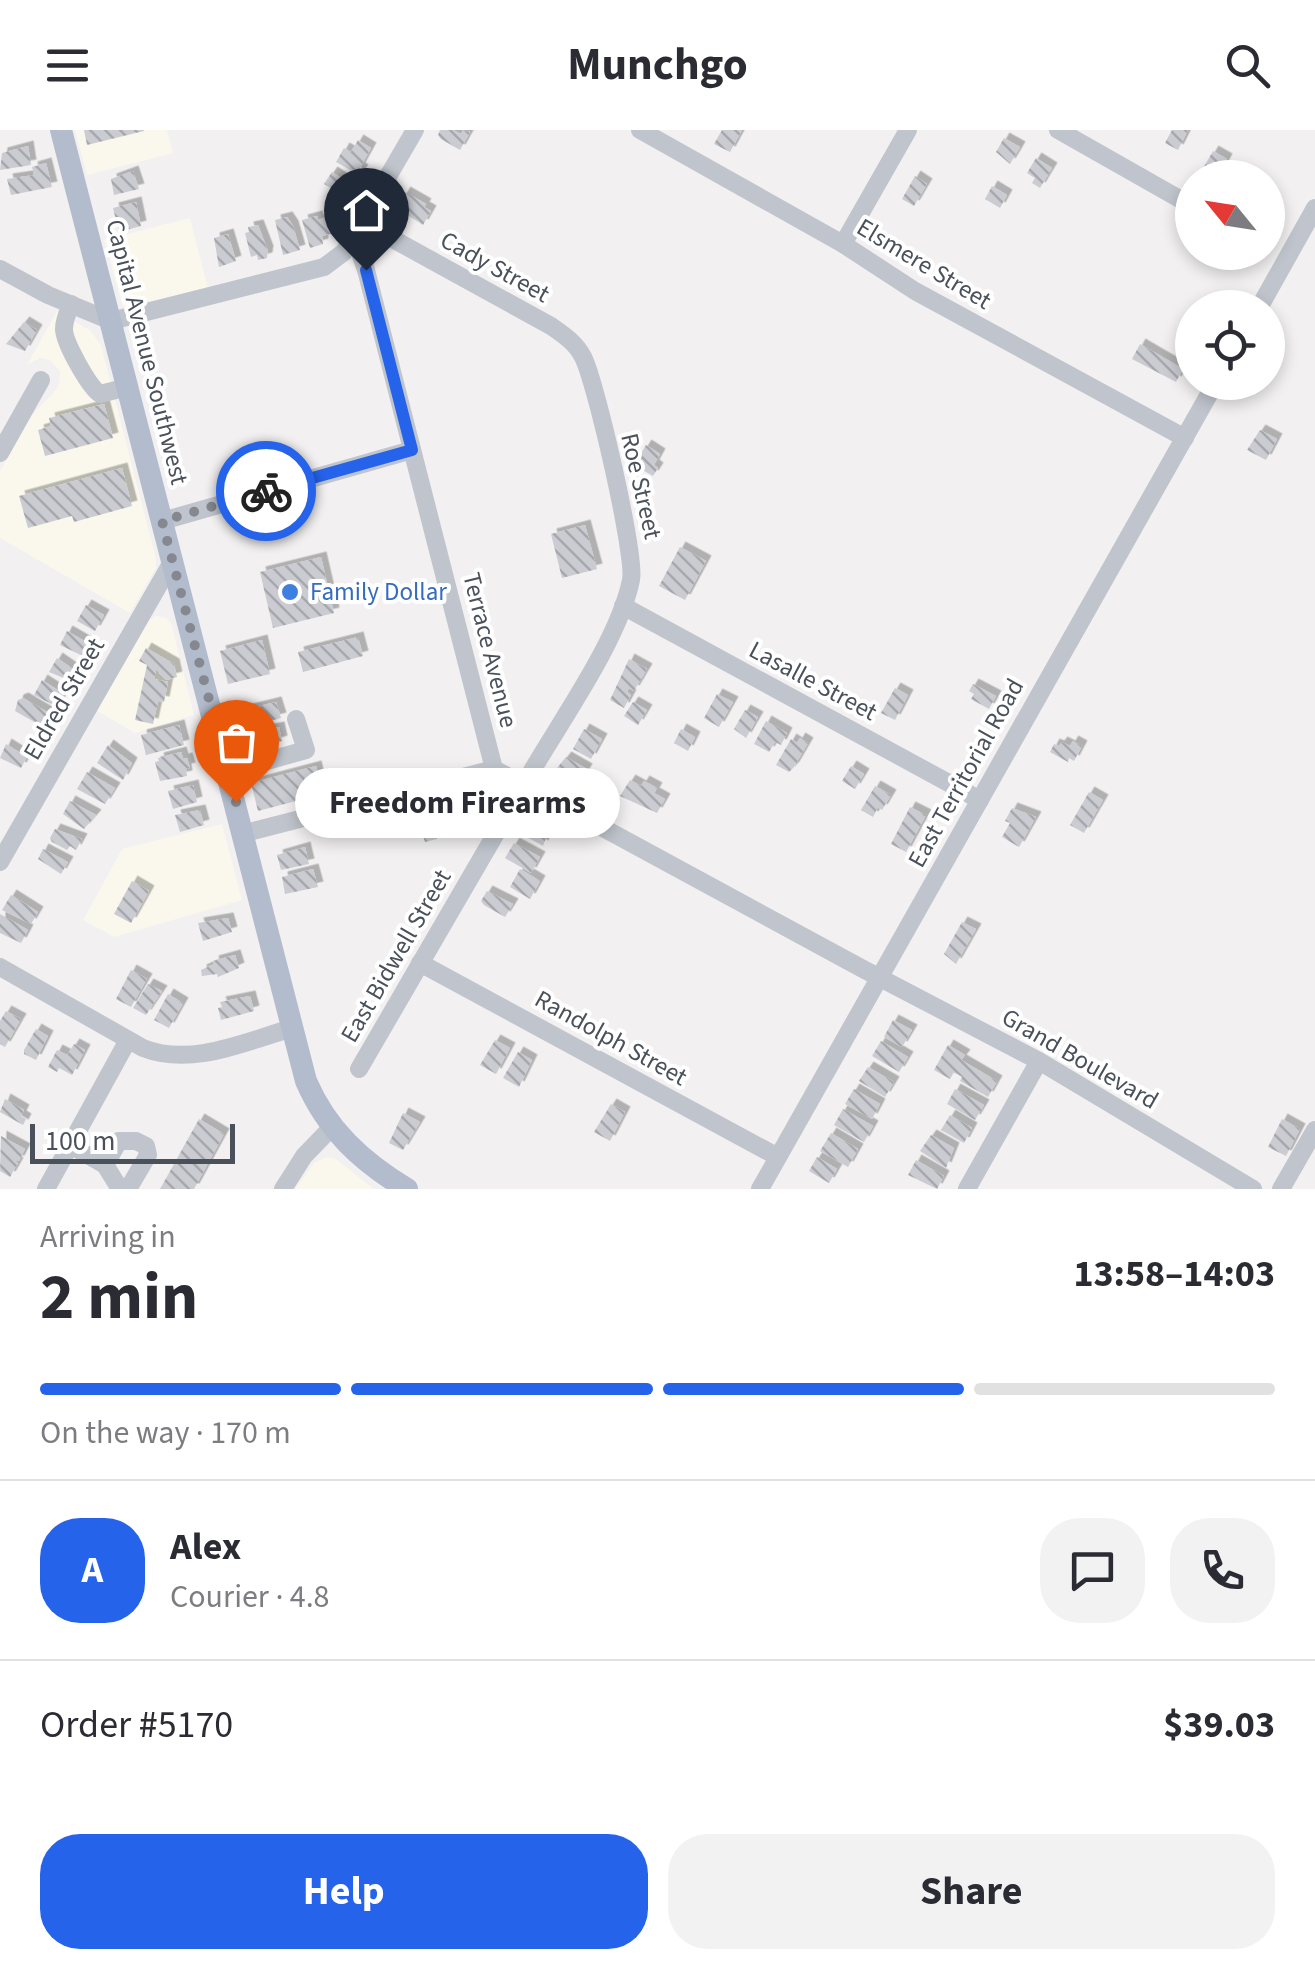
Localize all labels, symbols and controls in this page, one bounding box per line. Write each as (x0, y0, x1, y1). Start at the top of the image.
text: Munchgo (567, 33, 748, 97)
icon: menu (40, 38, 95, 93)
icon: search (1220, 38, 1275, 93)
north arrow (1175, 160, 1285, 270)
map controls (1175, 160, 1285, 400)
pin (324, 168, 409, 271)
icon: home (339, 183, 394, 238)
street label: Elsmere Street (850, 210, 999, 319)
street label: Capital Avenue Southwest (97, 216, 198, 489)
street label: Cady Street (434, 222, 557, 312)
button: locate (1175, 290, 1285, 400)
street label: Roe Street (611, 430, 671, 543)
courier (216, 441, 316, 541)
icon: bike (239, 464, 294, 519)
street label: Terrace Avenue (453, 569, 527, 731)
place label: Family Dollar (310, 574, 447, 610)
marker: Family Dollar (279, 581, 301, 603)
street label: Eldred Street (14, 631, 114, 767)
street label: Lasalle Street (742, 632, 884, 730)
street label: East Territorial Road (899, 672, 1033, 874)
pin (194, 700, 279, 803)
icon: bag (209, 715, 264, 770)
callout: Freedom Firearms (296, 767, 621, 837)
text: Freedom Firearms (329, 780, 586, 826)
street label: East Bidwell Street (332, 862, 461, 1049)
street label: Randolph Street (528, 981, 694, 1095)
street label: Grand Boulevard (995, 1000, 1165, 1118)
scale bar (30, 1119, 235, 1164)
text: 100 m (45, 1121, 116, 1161)
text: Arriving in (40, 1214, 176, 1260)
text: 13:58–14:03 (1073, 1247, 1275, 1301)
text: 2 min (40, 1251, 198, 1344)
text: On the way · 170 m (40, 1410, 291, 1456)
button: chat (1040, 1518, 1145, 1623)
button: phone (1170, 1518, 1275, 1623)
text: Alex (170, 1520, 241, 1574)
text: A (82, 1543, 103, 1597)
text: Courier · 4.8 (170, 1574, 330, 1620)
text: Order #5170 (40, 1698, 233, 1752)
text: $39.03 (1163, 1698, 1275, 1752)
button: Help (40, 1834, 648, 1949)
button: Share (668, 1834, 1275, 1949)

